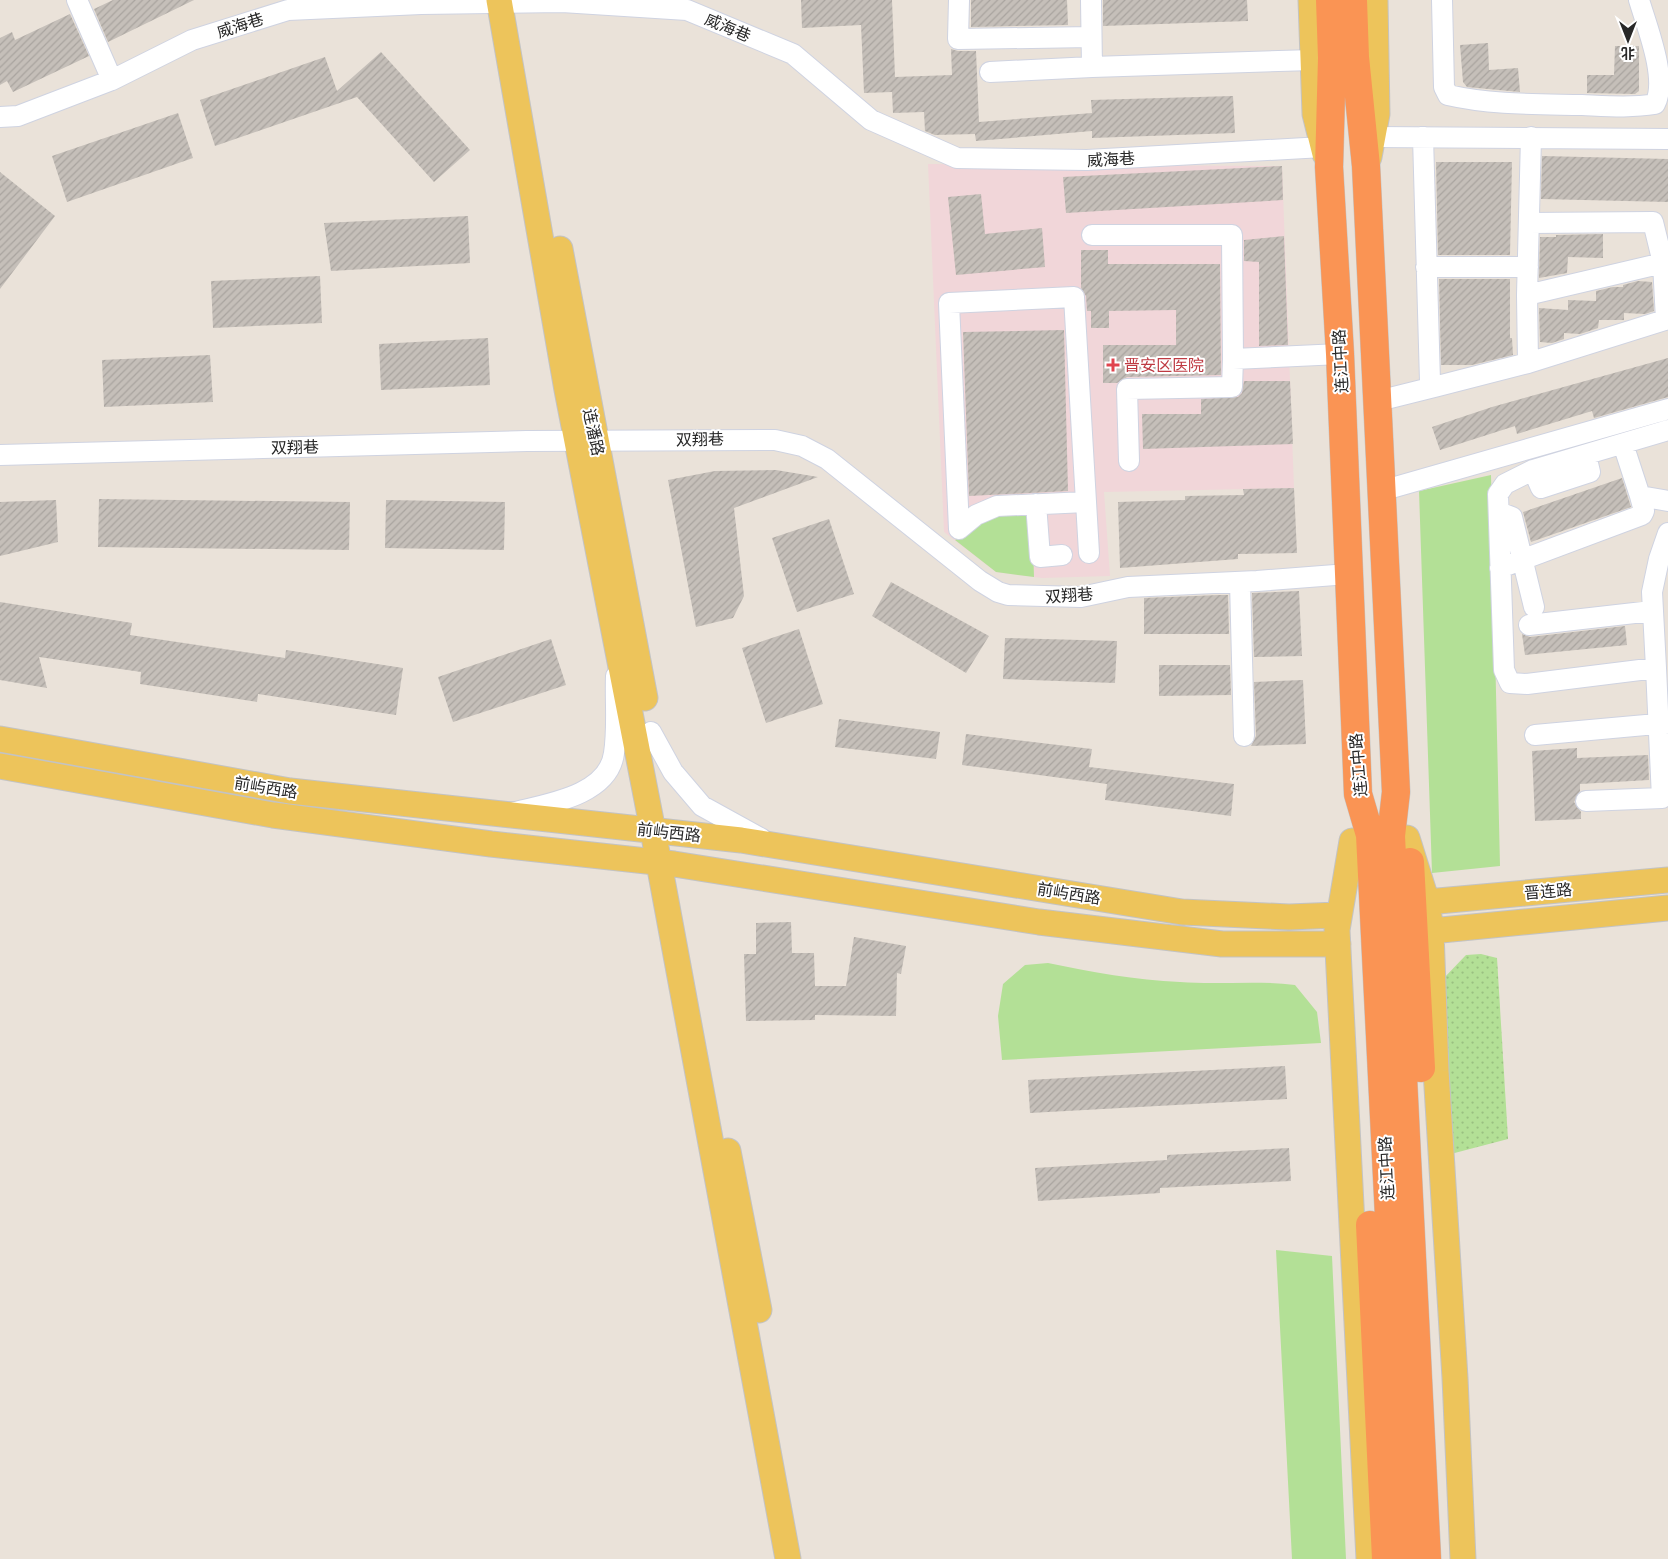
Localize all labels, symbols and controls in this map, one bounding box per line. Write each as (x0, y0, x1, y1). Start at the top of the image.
street label: 威海巷 (214, 8, 267, 44)
street label: 威海巷 (701, 8, 754, 47)
north arrow (1603, 15, 1653, 65)
text: 北 (1621, 43, 1635, 62)
street label: 威海巷 (1087, 148, 1136, 172)
street label: 连江中路 (1328, 328, 1354, 393)
place label: 晋安区医院 (1124, 355, 1204, 377)
marker: 晋安区医院 (1106, 358, 1120, 372)
street label: 连潘路 (577, 406, 609, 458)
street label: 双翔巷 (676, 429, 724, 451)
street label: 双翔巷 (271, 437, 319, 459)
street label: 双翔巷 (1044, 583, 1094, 609)
street label: 连江中路 (1345, 732, 1373, 798)
street label: 前屿西路 (233, 772, 299, 804)
street label: 前屿西路 (636, 819, 702, 847)
street label: 前屿西路 (1036, 878, 1102, 910)
street label: 晋连路 (1523, 879, 1573, 905)
street label: 连江中路 (1374, 1135, 1400, 1200)

